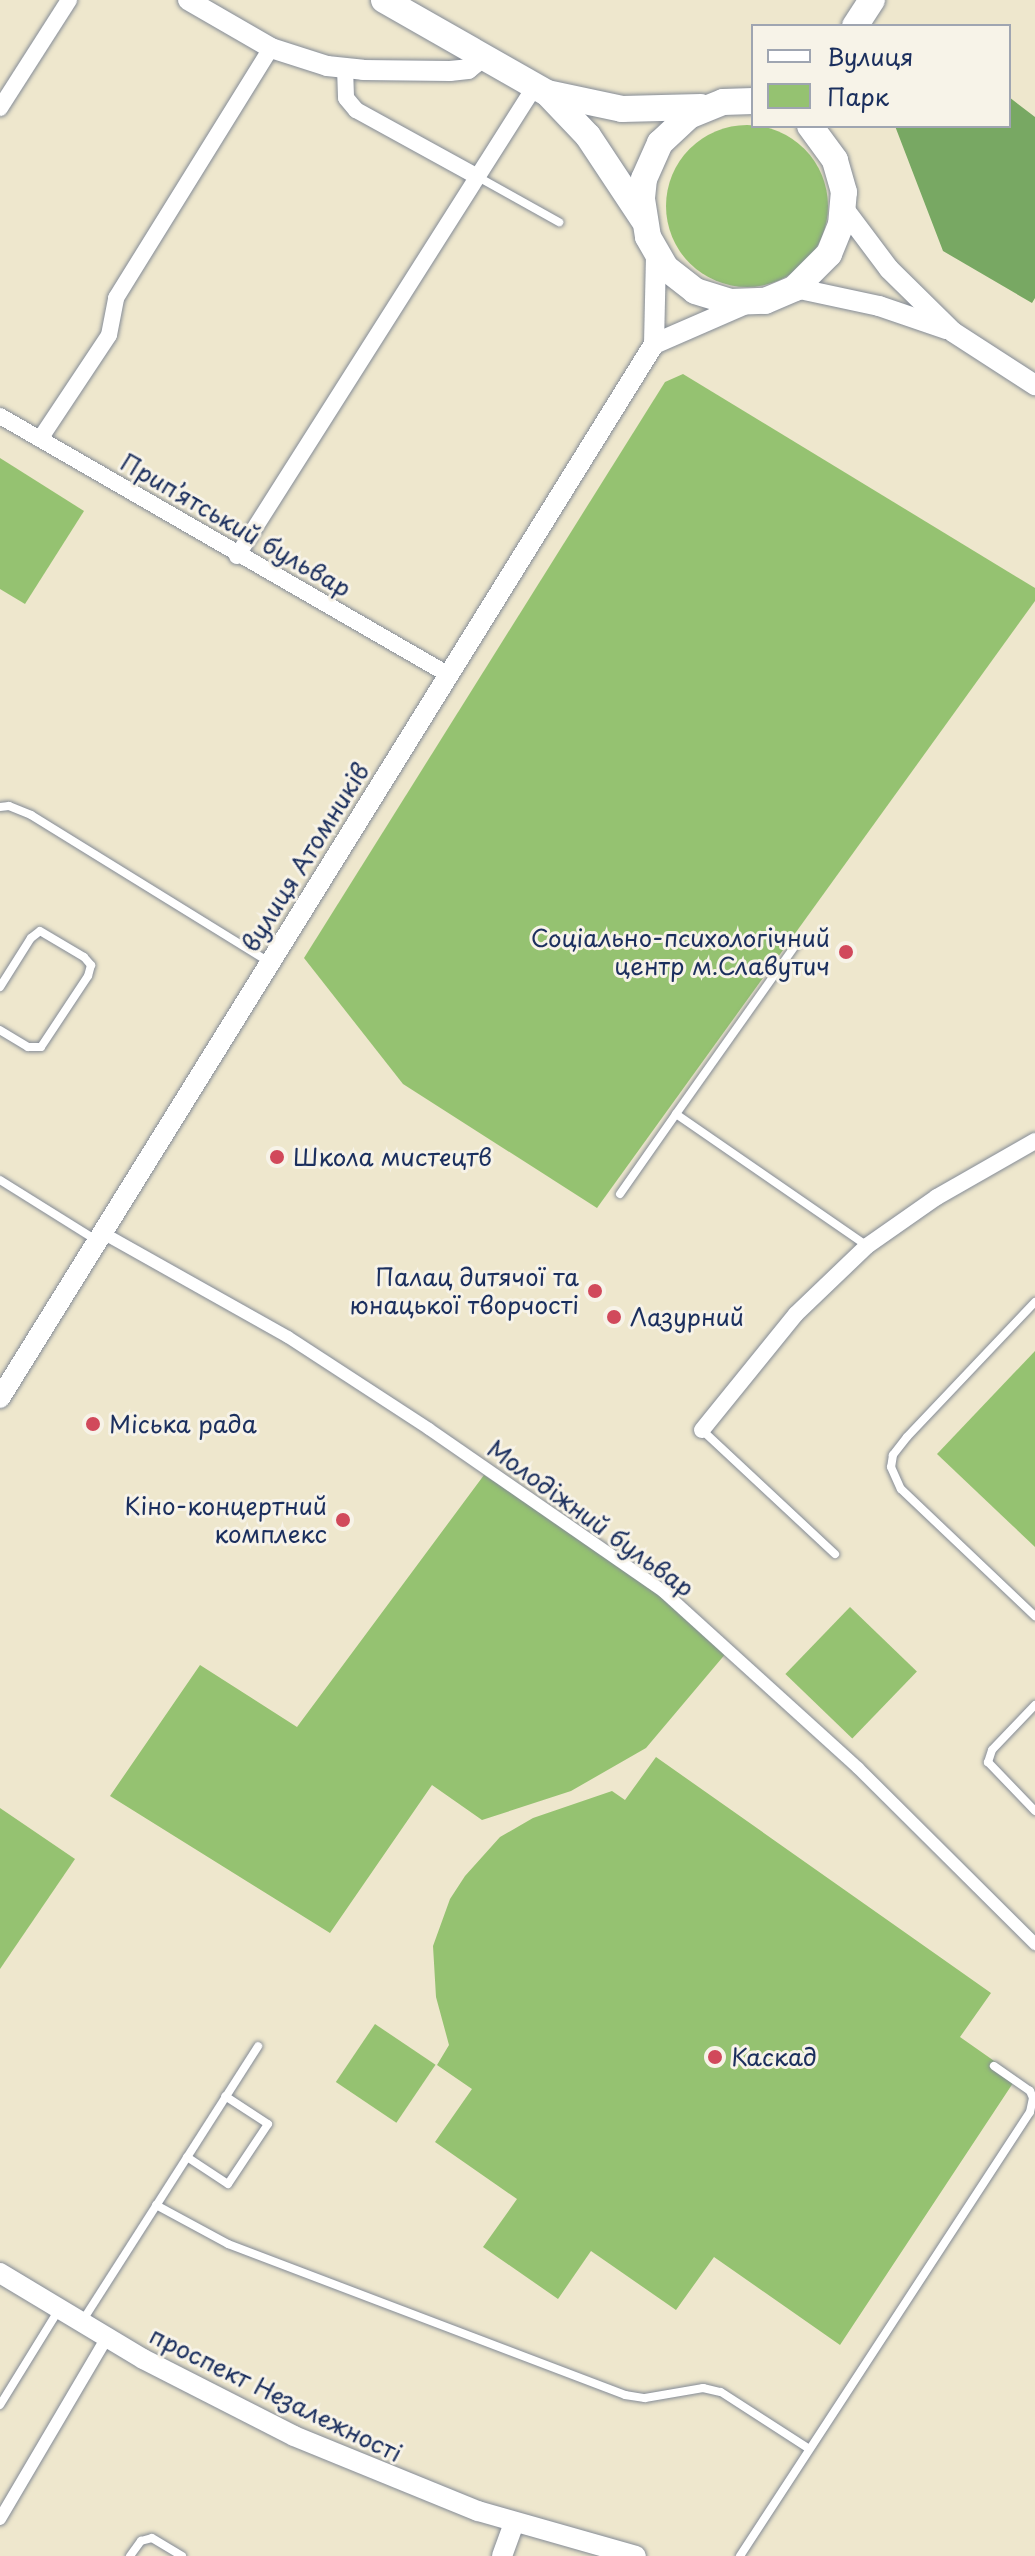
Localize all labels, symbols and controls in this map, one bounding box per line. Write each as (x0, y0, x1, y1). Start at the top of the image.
legend (751, 24, 1011, 128)
text: Вулиця (827, 38, 913, 74)
text: Парк (827, 78, 889, 114)
street label: Припʼятський бульвар (116, 447, 356, 603)
street label: вулиця Атомників (235, 757, 375, 957)
place label: Соціально-психологічний центр м.Славутич (531, 924, 830, 980)
marker: Соціально-психологічний центр м.Славутич (837, 943, 855, 961)
place label: Школа мистецтв (293, 1143, 492, 1171)
marker: Школа мистецтв (268, 1148, 286, 1166)
place label: Палац дитячої та юнацької творчості (349, 1263, 579, 1319)
marker: Палац дитячої та юнацької творчості (586, 1282, 604, 1300)
place label: Лазурний (630, 1303, 744, 1331)
marker: Лазурний (605, 1308, 623, 1326)
place label: Міська рада (109, 1410, 257, 1438)
marker: Міська рада (84, 1415, 102, 1433)
street label: Молодіжний бульвар (482, 1434, 700, 1602)
place label: Кіно-концертний комплекс (125, 1492, 327, 1548)
marker: Кіно-концертний комплекс (334, 1511, 352, 1529)
place label: Каскад (731, 2043, 817, 2071)
marker: Каскад (706, 2048, 724, 2066)
street label: проспект Незалежності (145, 2320, 407, 2468)

